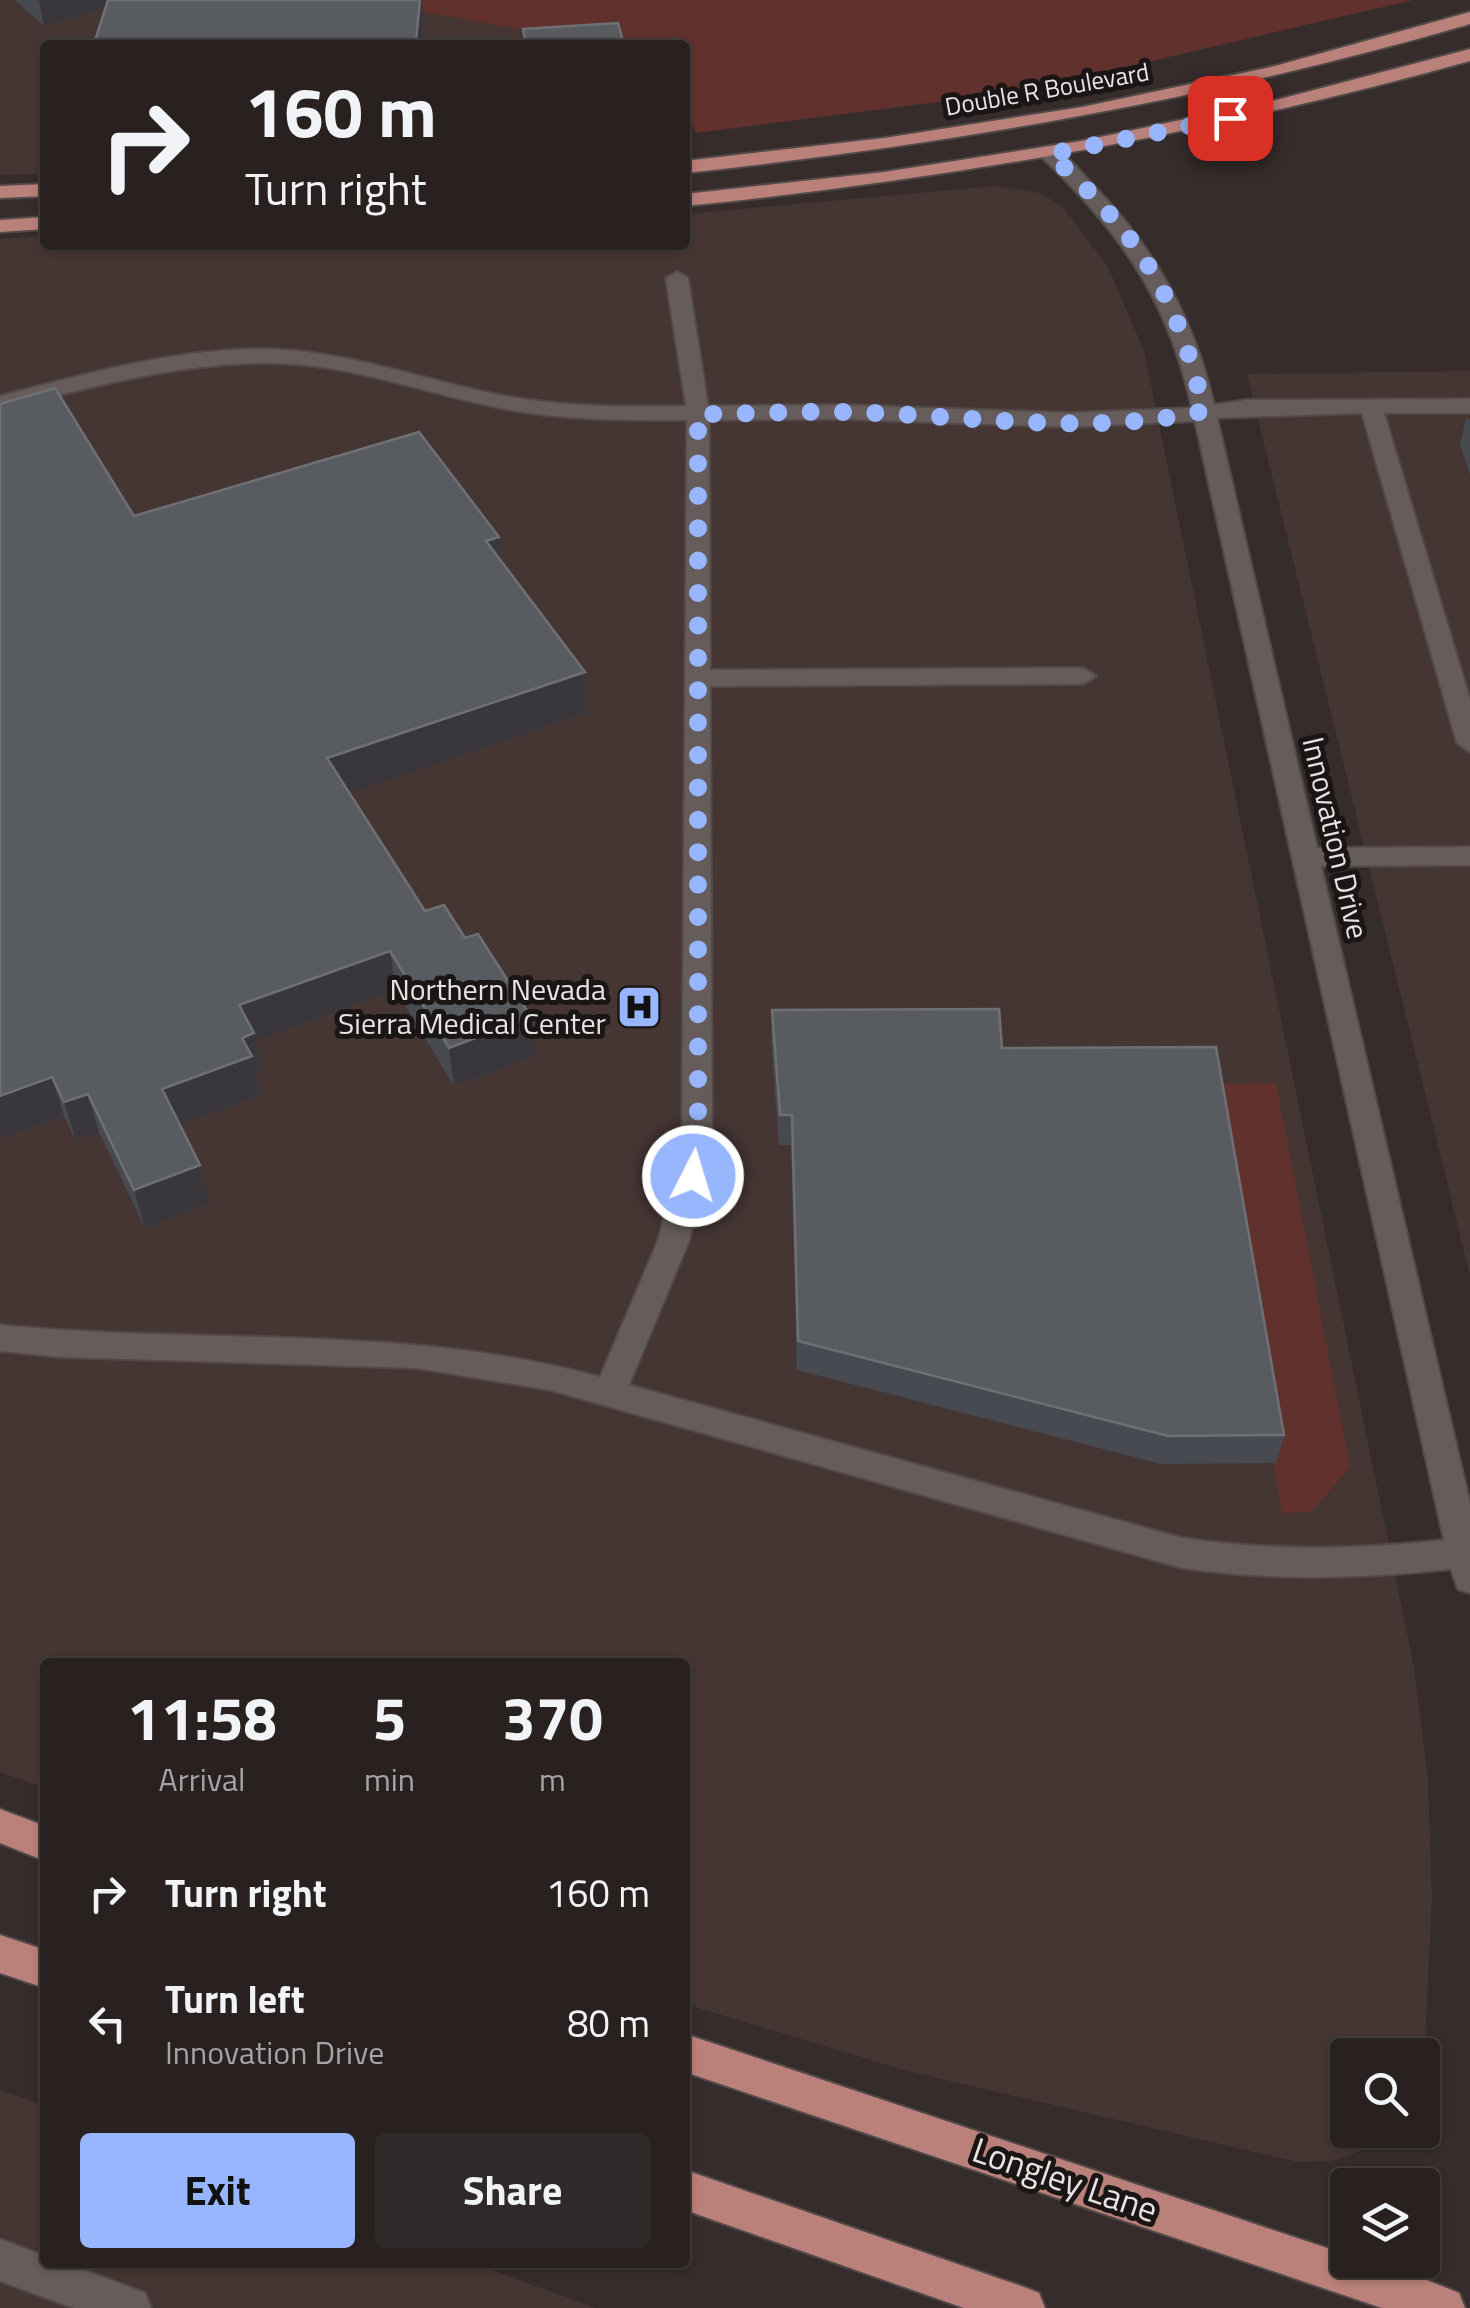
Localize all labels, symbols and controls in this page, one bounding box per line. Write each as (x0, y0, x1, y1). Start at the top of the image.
street label: Double R Boulevard (942, 52, 1152, 126)
text: 160 m (245, 58, 437, 164)
pin (1188, 76, 1273, 161)
icon: right (80, 80, 210, 210)
icon: arrive (1203, 91, 1258, 146)
text: Turn right (245, 154, 427, 222)
street label: Innovation Drive (1290, 732, 1382, 943)
place label: Northern Nevada Sierra Medical Center (338, 966, 606, 1046)
hospital icon: Northern Nevada Sierra Medical Center (616, 984, 662, 1030)
position arrow (641, 1124, 745, 1228)
text: 11:58 (127, 1672, 277, 1763)
text: 5 (373, 1672, 406, 1763)
text: 370 (502, 1672, 603, 1763)
text: Arrival (159, 1755, 245, 1803)
text: min (364, 1755, 415, 1803)
text: m (539, 1755, 566, 1803)
text: Turn right (165, 1864, 327, 1922)
text: 160 m (546, 1864, 650, 1922)
icon: right (80, 1866, 135, 1921)
text: Turn left (165, 1970, 305, 2028)
text: 80 m (567, 1994, 650, 2052)
icon: left (80, 1996, 135, 2051)
text: Innovation Drive (165, 2028, 384, 2076)
map controls (1330, 2038, 1440, 2278)
button: search (1330, 2038, 1440, 2148)
street label: Longley Lane (965, 2122, 1165, 2236)
button: Exit (80, 2133, 355, 2248)
button: Share (375, 2133, 650, 2248)
button: layers (1330, 2168, 1440, 2278)

